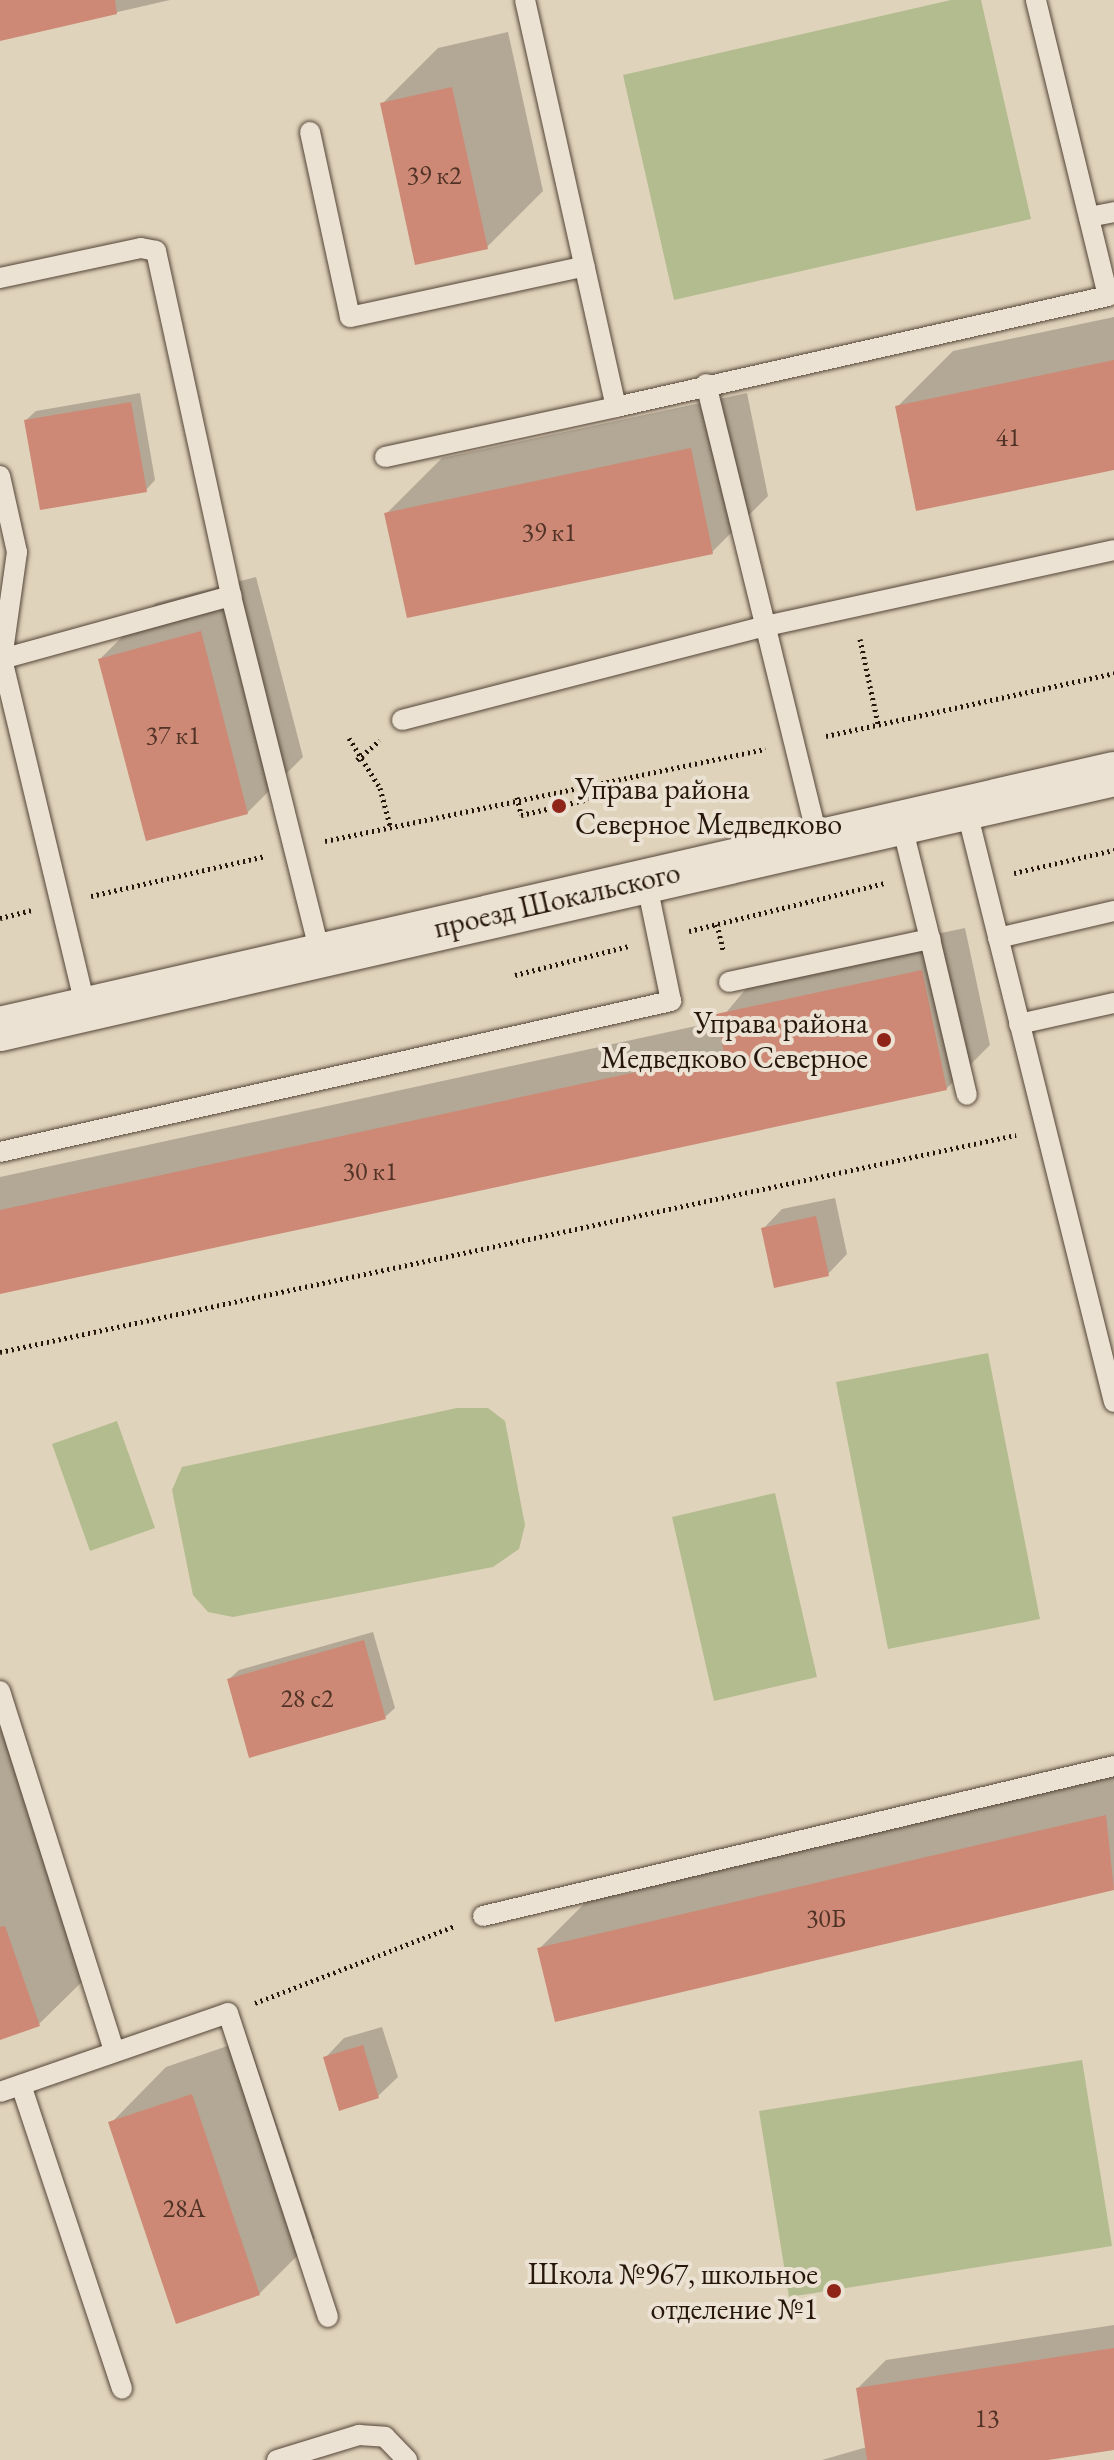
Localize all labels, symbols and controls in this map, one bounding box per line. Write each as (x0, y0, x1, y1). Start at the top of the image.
house number: 39 к2 (406, 160, 462, 192)
house number: 41 (996, 422, 1020, 454)
house number: 39 к1 (521, 517, 577, 549)
house number: 37 к1 (145, 720, 201, 752)
place label: Управа района Северное Медведково (575, 771, 842, 842)
marker: Управа района Северное Медведково (550, 797, 568, 815)
street label: проезд Шокальского (430, 854, 684, 946)
place label: Управа района Медведково Северное (601, 1005, 868, 1076)
marker: Управа района Медведково Северное (875, 1031, 893, 1049)
house number: 30 к1 (342, 1156, 398, 1188)
house number: 28 с2 (280, 1683, 334, 1715)
house number: 30Б (806, 1903, 846, 1935)
house number: 28А (163, 2193, 205, 2225)
place label: Школа №967, школьное отделение №1 (528, 2256, 818, 2326)
marker: Школа №967, школьное отделение №1 (825, 2282, 843, 2300)
house number: 13 (975, 2403, 999, 2435)

